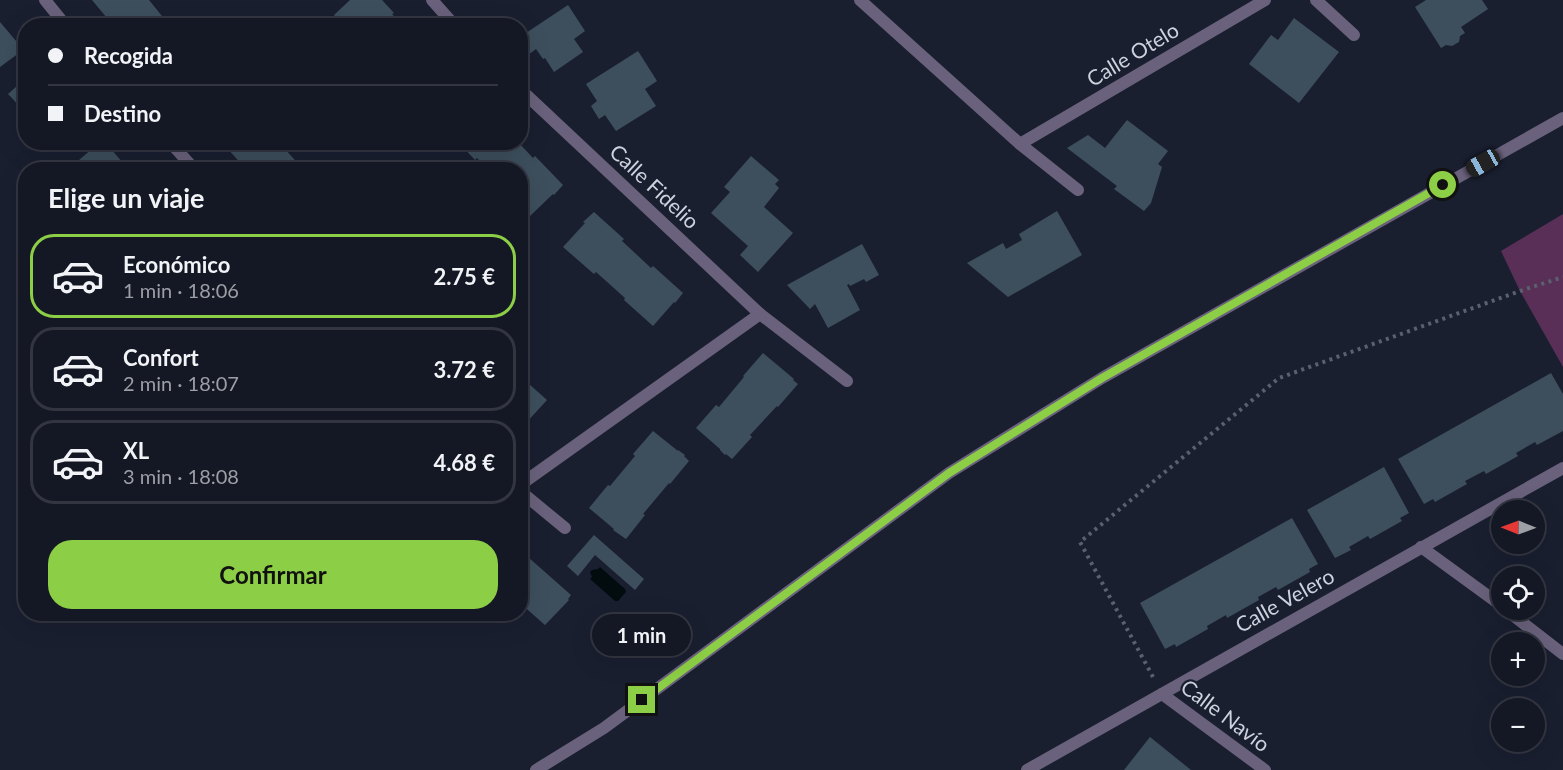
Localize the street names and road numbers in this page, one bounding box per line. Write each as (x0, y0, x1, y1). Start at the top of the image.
street label: Calle Otelo (1082, 16, 1183, 91)
street label: Calle Fidelio (605, 138, 705, 233)
street label: Calle Velero (1231, 562, 1338, 637)
street label: Calle Navío (1177, 673, 1275, 756)

